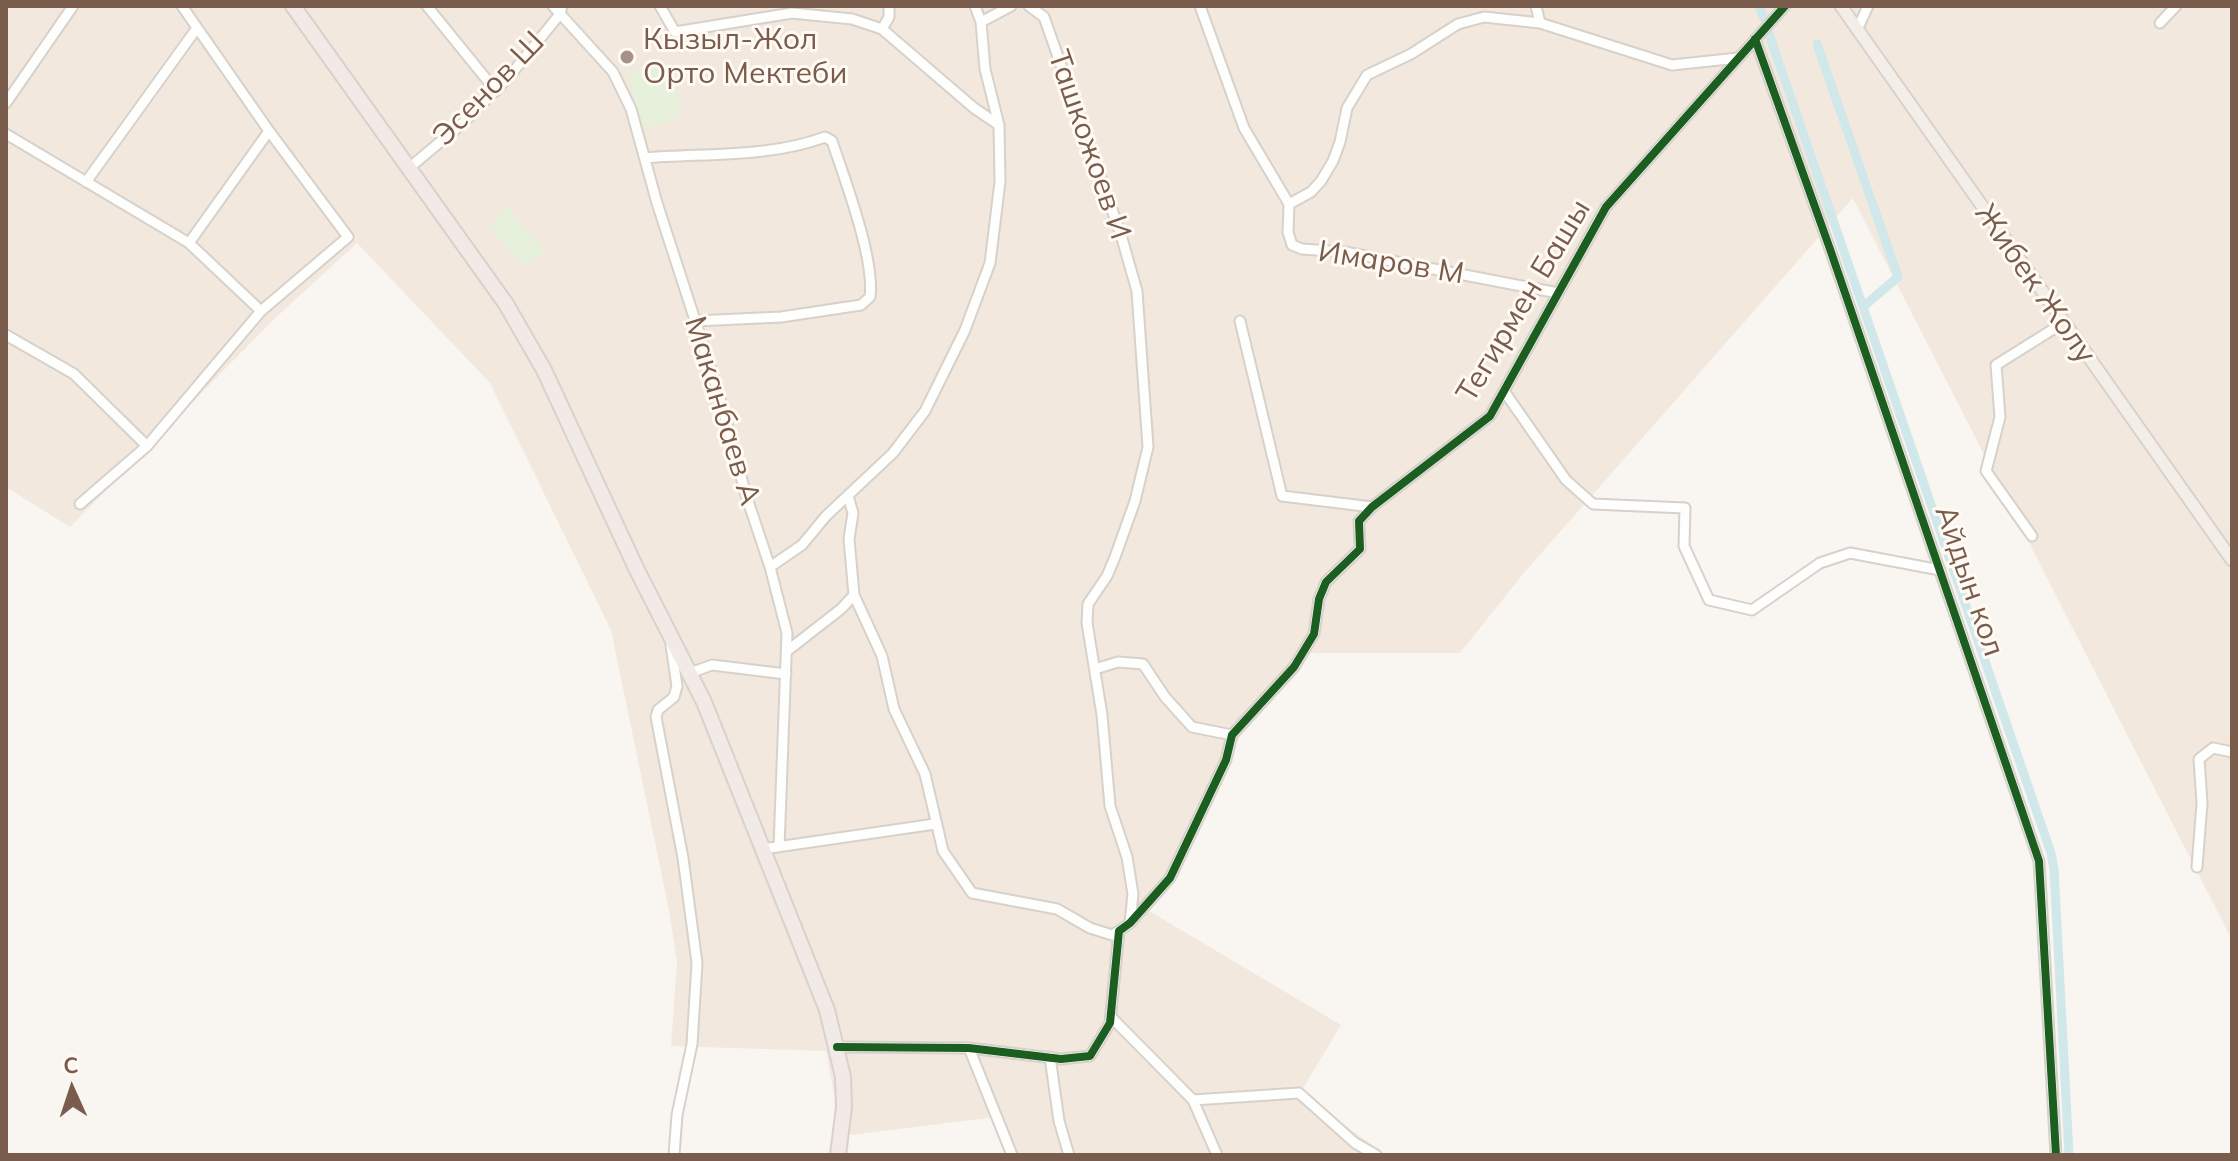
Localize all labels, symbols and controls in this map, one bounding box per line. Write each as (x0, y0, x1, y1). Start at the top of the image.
place label: Кызыл-Жол Орто Мектеби (643, 22, 847, 92)
street label: Эсенов Ш (426, 24, 552, 154)
street label: Ташкожоев И (1040, 46, 1138, 244)
marker: Кызыл-Жол Орто Мектеби (618, 48, 636, 66)
street label: Тегирмен Башы (1449, 193, 1599, 409)
street label: Жибек Жолу (1967, 197, 2103, 371)
street label: Имаров М (1316, 234, 1466, 292)
street label: Маканбаев А (676, 312, 768, 510)
street label: Айдын кол (1926, 501, 2012, 661)
north arrow (32, 1049, 112, 1129)
text: С (62, 1051, 79, 1079)

